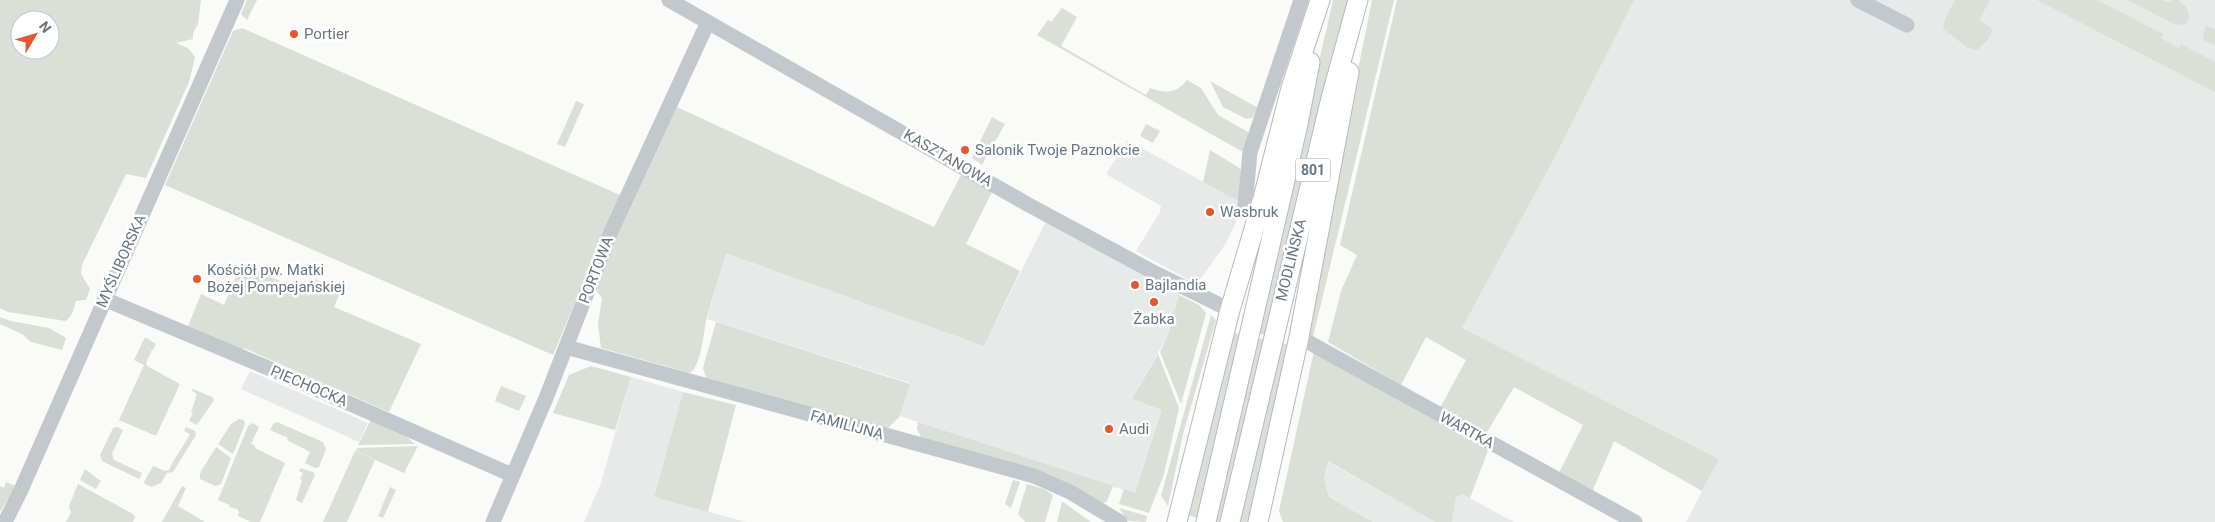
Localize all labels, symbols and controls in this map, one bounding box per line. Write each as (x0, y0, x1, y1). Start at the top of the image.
north arrow (10, 10, 60, 60)
text: N (36, 18, 55, 36)
place label: Portier (304, 25, 349, 43)
marker: Portier (288, 28, 300, 40)
street label: KASZTANOWA (901, 125, 996, 191)
place label: Salonik Twoje Paznokcie (975, 141, 1140, 159)
marker: Salonik Twoje Paznokcie (959, 144, 971, 156)
road number: 801 (1296, 158, 1330, 182)
place label: Wasbruk (1220, 203, 1279, 221)
marker: Wasbruk (1204, 206, 1216, 218)
street label: MYŚLIBORSKA (92, 212, 150, 310)
street label: MODLIŃSKA (1272, 217, 1310, 303)
street label: PORTOWA (575, 234, 617, 306)
place label: Kościół pw. Matki Bożej Pompejańskiej (207, 261, 345, 296)
marker: Kościół pw. Matki Bożej Pompejańskiej (191, 273, 203, 285)
place label: Bajlandia (1145, 276, 1206, 294)
marker: Bajlandia (1129, 279, 1141, 291)
marker: Żabka (1148, 296, 1160, 308)
place label: Żabka (1133, 310, 1175, 328)
street label: PIECHOCKA (268, 362, 350, 410)
street label: FAMILIJNA (808, 407, 886, 443)
street label: WARTKA (1437, 408, 1498, 452)
place label: Audi (1119, 420, 1149, 438)
marker: Audi (1103, 423, 1115, 435)

